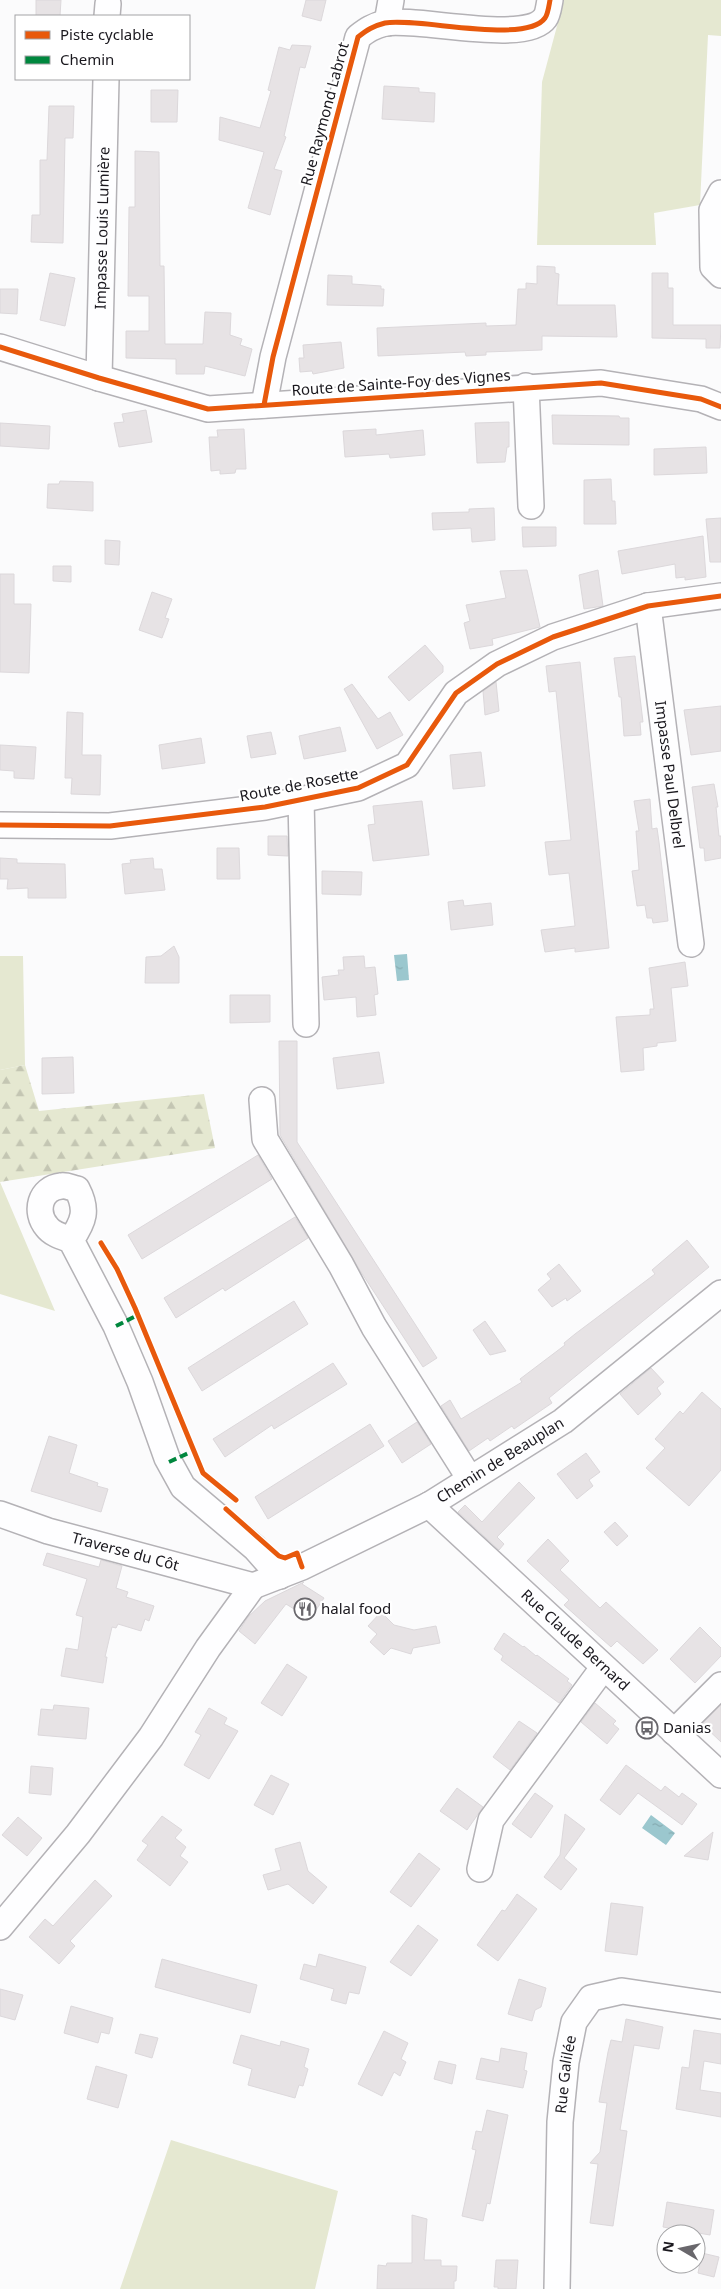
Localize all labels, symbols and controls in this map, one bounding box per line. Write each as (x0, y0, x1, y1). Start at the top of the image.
legend (15, 15, 190, 80)
text: Piste cyclable (60, 24, 154, 44)
street label: Rue Raymond Labrot (295, 39, 353, 188)
text: Chemin (60, 49, 114, 69)
street label: Impasse Louis Lumière (90, 146, 113, 310)
street label: Route de Sainte-Foy des Vignes (291, 364, 511, 400)
street label: Impasse Paul Delbrel (651, 699, 690, 850)
street label: Route de Rosette (238, 763, 360, 805)
street label: Chemin de Beauplan (432, 1412, 567, 1507)
street label: Traverse du Côt (70, 1527, 182, 1575)
street label: Rue Claude Bernard (517, 1584, 634, 1695)
restaurant icon: halal food (293, 1597, 317, 1621)
place label: halal food (321, 1598, 391, 1618)
bus stop icon: Danias (635, 1716, 659, 1740)
place label: Danias (663, 1717, 711, 1737)
street label: Rue Galilée (550, 2033, 580, 2114)
north arrow (656, 2224, 706, 2274)
text: N (657, 2240, 678, 2254)

